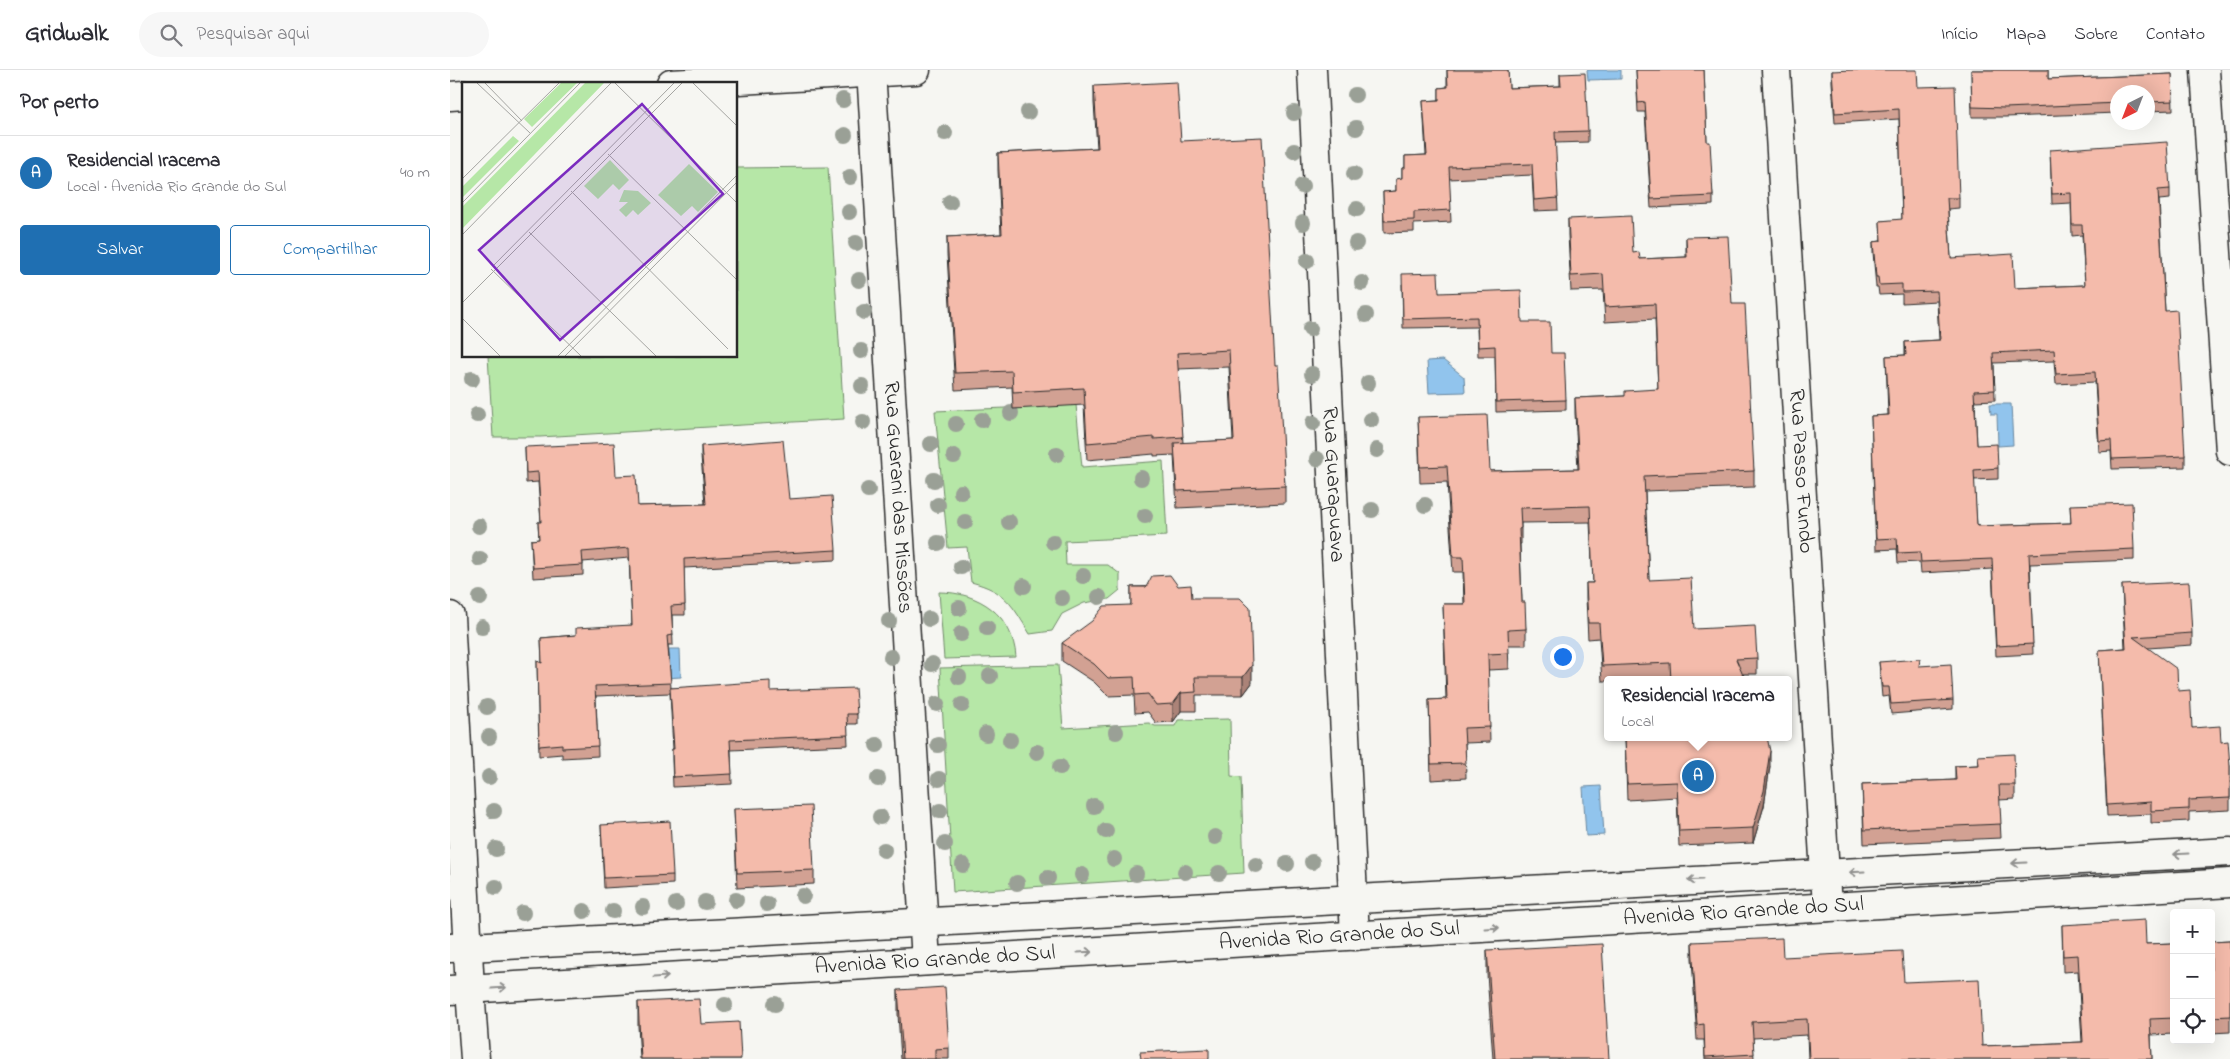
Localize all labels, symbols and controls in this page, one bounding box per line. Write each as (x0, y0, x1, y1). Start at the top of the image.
search box (139, 12, 489, 57)
text: Gridwalk (25, 17, 109, 52)
icon: search (157, 21, 185, 49)
text: Pesquisar aqui (197, 21, 310, 48)
text: Início (1941, 22, 1978, 48)
text: Mapa (2006, 22, 2046, 48)
text: Sobre (2074, 22, 2118, 48)
text: Contato (2146, 22, 2205, 48)
inset map (462, 82, 738, 358)
north arrow (2110, 85, 2155, 130)
text: Por perto (20, 88, 99, 118)
text: Residencial Iracema (67, 148, 220, 175)
text: A (31, 161, 41, 185)
text: 40 m (400, 161, 430, 185)
text: Local · Avenida Rio Grande do Sul (67, 175, 286, 199)
button: Salvar (20, 225, 220, 275)
button: Compartilhar (230, 225, 430, 275)
street label: Rua Guarani das Missões (874, 380, 921, 614)
street label: Rua Passo Fundo (1779, 388, 1821, 554)
street label: Rua Guarapuava (1313, 406, 1352, 563)
your location (1550, 644, 1576, 670)
popup (1604, 676, 1792, 741)
text: Residencial Iracema (1621, 683, 1775, 710)
text: Local (1621, 710, 1654, 734)
pin: A (1682, 757, 1714, 795)
one-way arrow (2174, 850, 2190, 859)
one-way arrow (2011, 858, 2027, 867)
one-way arrow (1849, 867, 1865, 876)
one-way arrow (1687, 876, 1703, 885)
street label: Avenida Rio Grande do Sul (1622, 889, 1865, 935)
map controls (2170, 909, 2215, 1044)
button: + (2170, 909, 2215, 954)
street label: Avenida Rio Grande do Sul (1218, 913, 1461, 960)
one-way arrow (1484, 923, 1500, 932)
street label: Avenida Rio Grande do Sul (814, 938, 1056, 984)
one-way arrow (1077, 947, 1093, 956)
button: − (2170, 954, 2215, 999)
one-way arrow (653, 973, 669, 982)
one-way arrow (490, 983, 506, 992)
button: locate (2170, 999, 2215, 1044)

